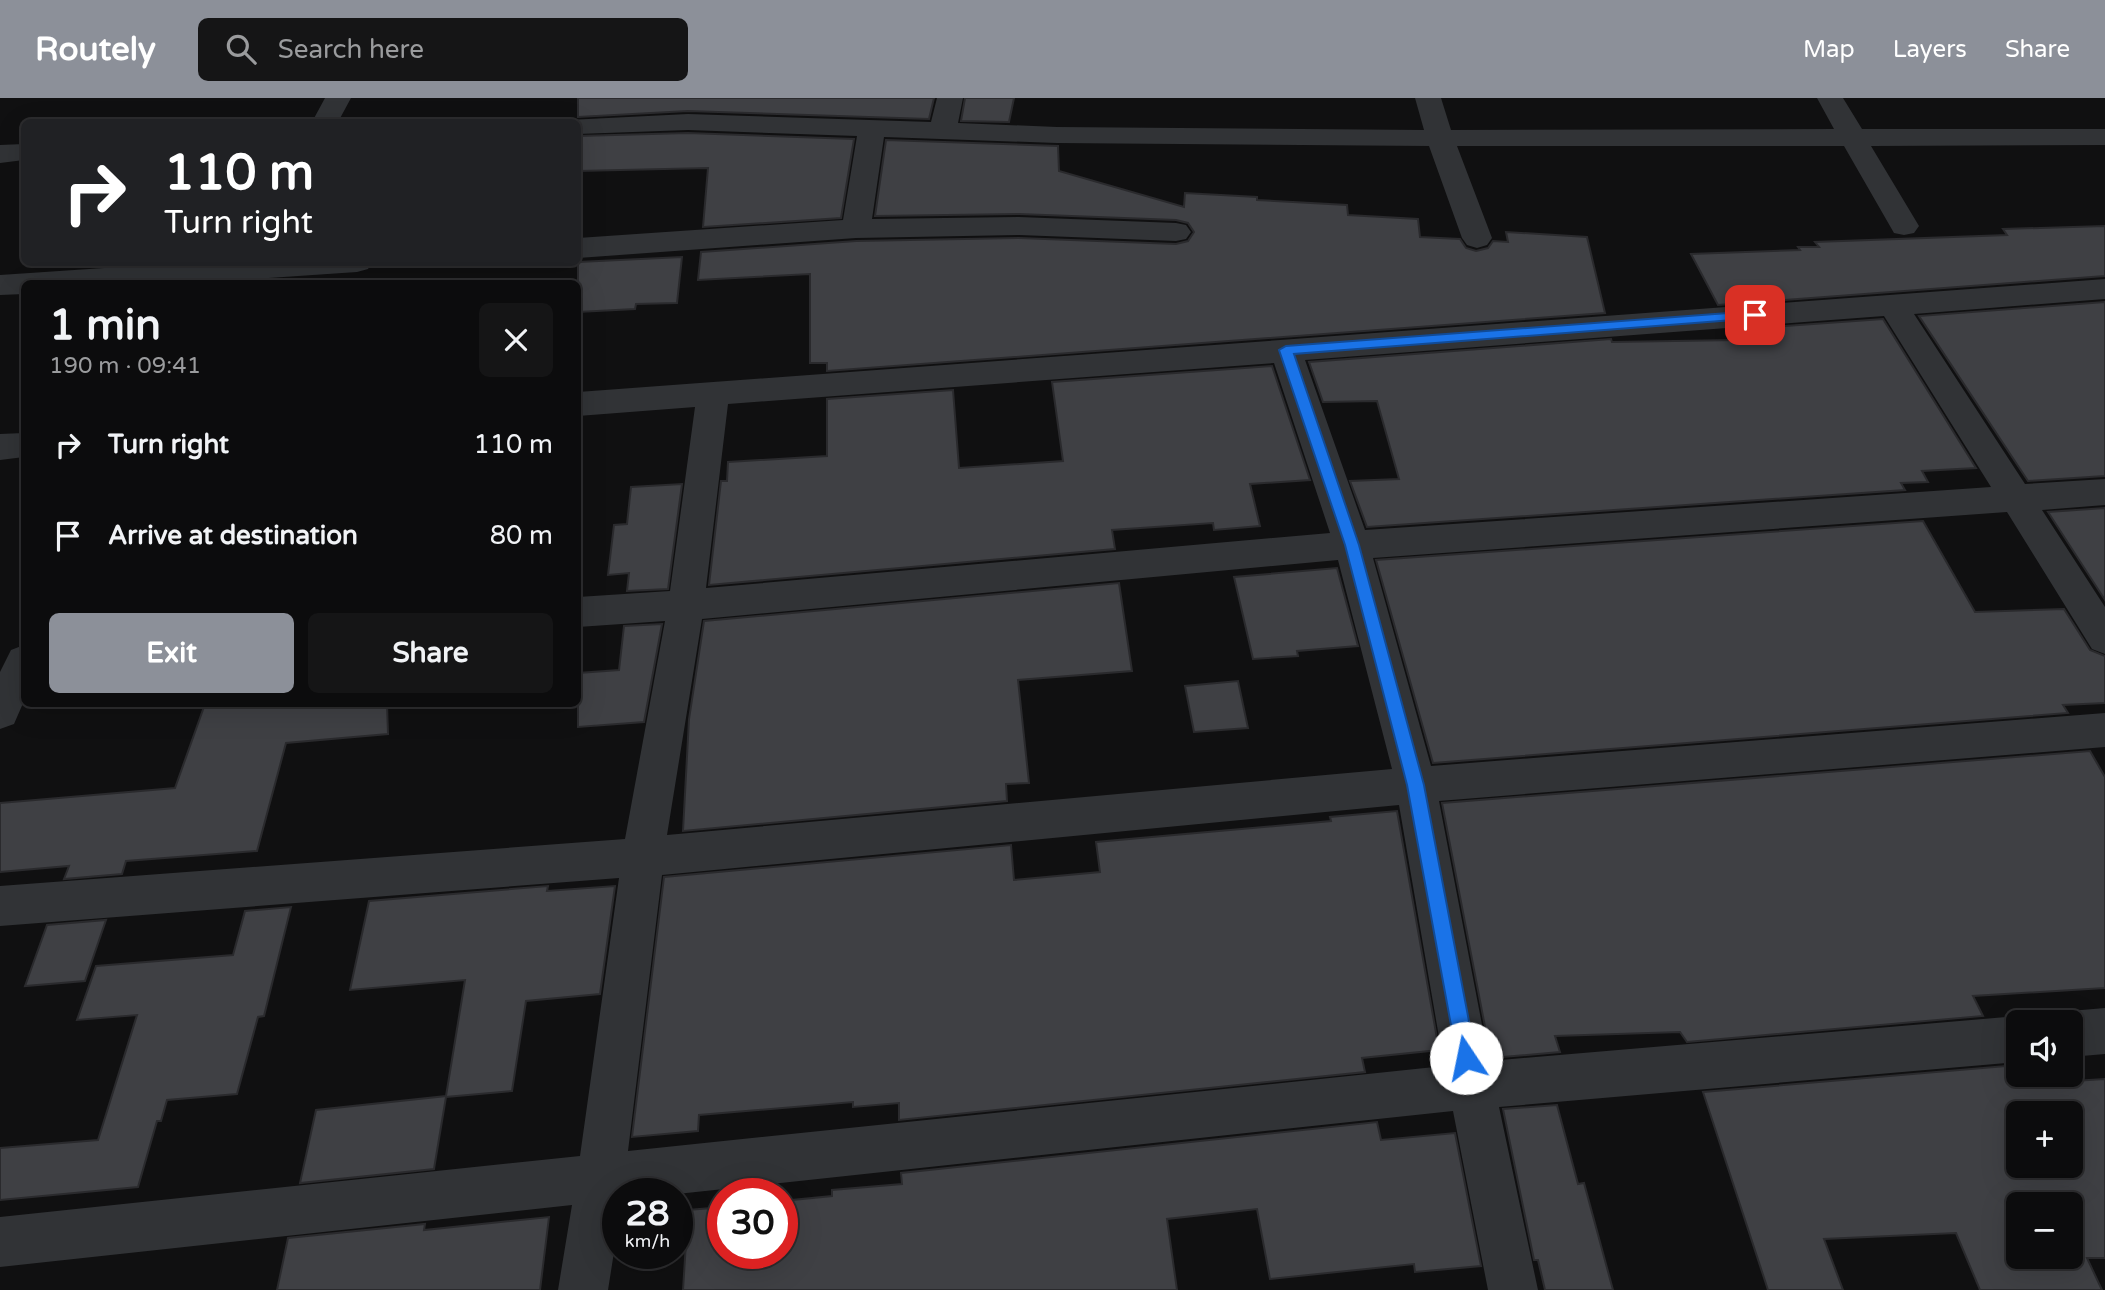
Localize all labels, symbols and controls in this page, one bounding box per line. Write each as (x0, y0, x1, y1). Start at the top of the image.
search box (198, 18, 688, 81)
text: Routely (35, 30, 156, 69)
icon: search (222, 30, 260, 68)
text: Search here (278, 34, 424, 65)
text: Map (1803, 35, 1855, 64)
text: Layers (1893, 35, 1967, 64)
text: Share (2005, 35, 2070, 64)
text: 110 m (164, 144, 314, 203)
icon: right (49, 147, 140, 238)
text: Turn right (164, 204, 313, 242)
pin (1725, 285, 1785, 345)
icon: arrive (1736, 296, 1774, 334)
text: 1 min (49, 300, 161, 351)
button: close (479, 303, 553, 377)
text: 190 m · 09:41 (49, 352, 201, 380)
icon: right (49, 426, 87, 464)
text: Turn right (108, 429, 229, 460)
text: 110 m (473, 429, 553, 460)
icon: arrive (49, 517, 87, 555)
text: Arrive at destination (108, 520, 358, 551)
text: 80 m (490, 520, 553, 551)
button: Exit (49, 613, 294, 693)
button: Share (308, 613, 553, 693)
map controls (2006, 1010, 2083, 1269)
button: sound (2006, 1010, 2083, 1087)
position arrow (1429, 1021, 1503, 1095)
button: + (2006, 1101, 2083, 1178)
speed limit sign: 30 (707, 1178, 798, 1269)
button: − (2006, 1192, 2083, 1269)
text: 28 (626, 1193, 669, 1235)
text: km/h (625, 1230, 670, 1252)

